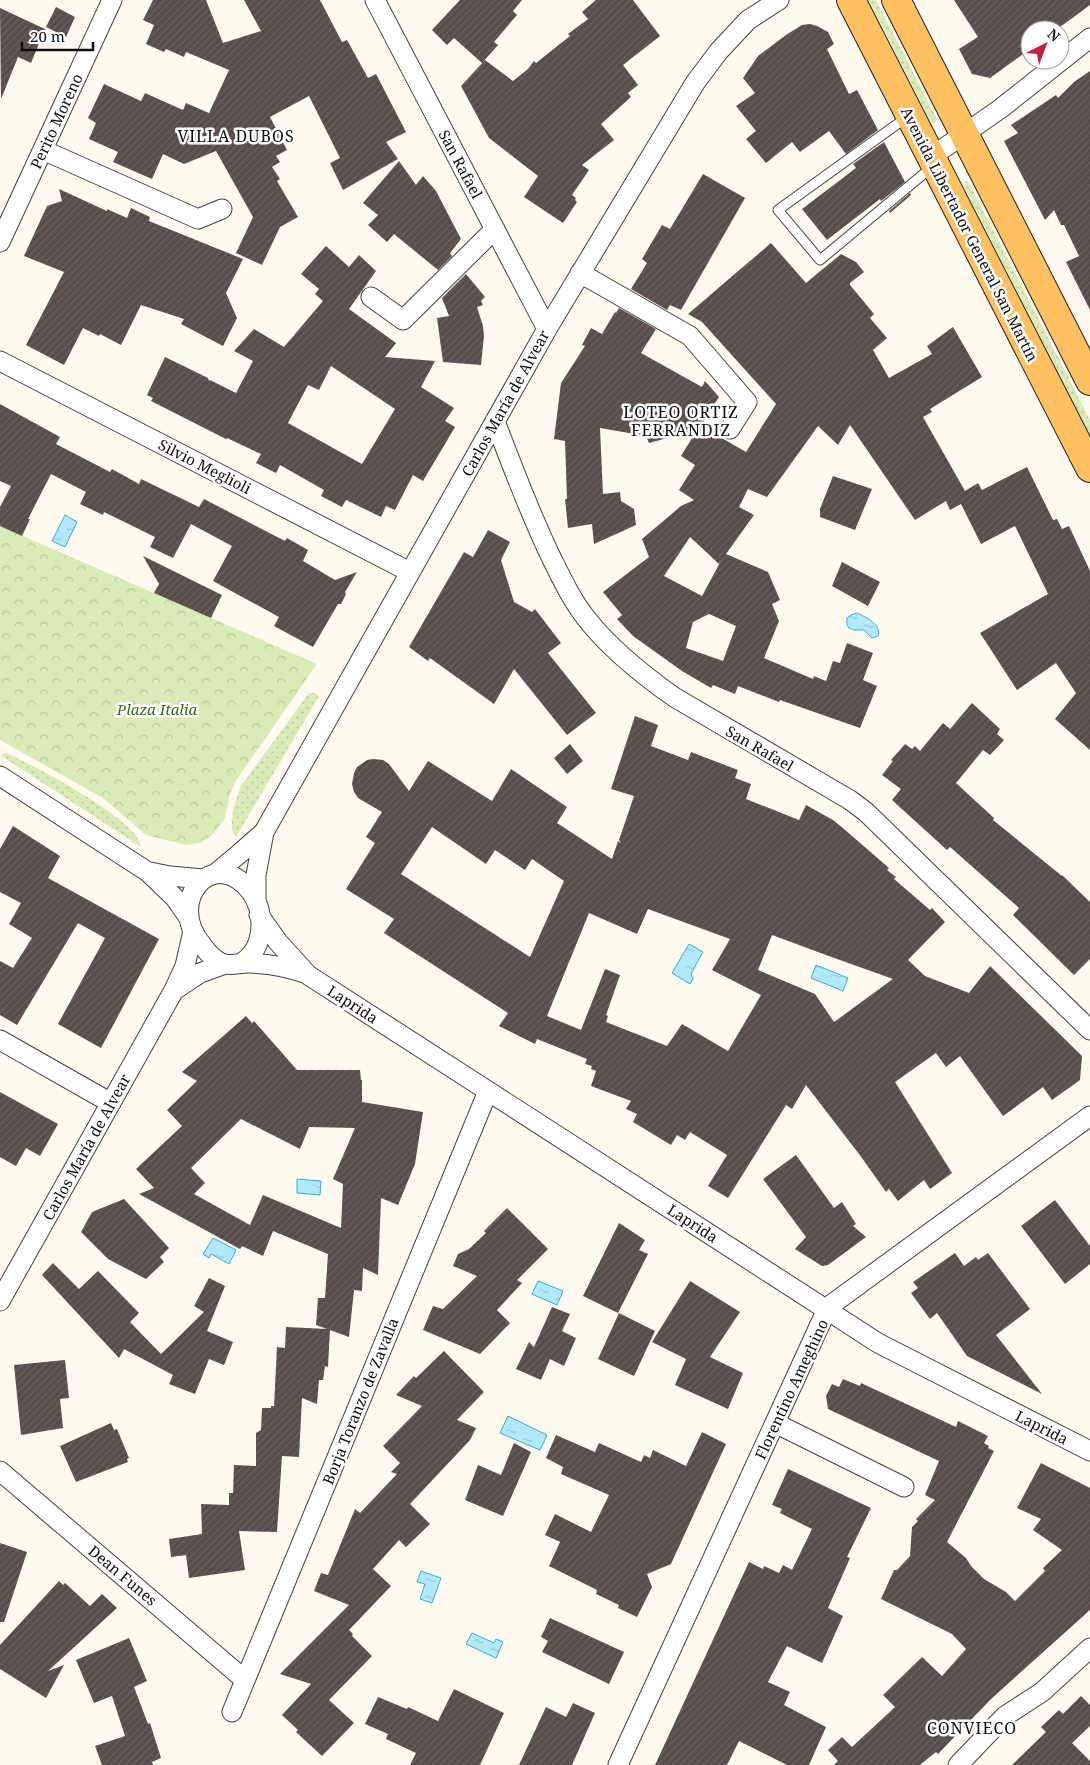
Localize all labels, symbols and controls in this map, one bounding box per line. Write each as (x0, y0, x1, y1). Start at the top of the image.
scale bar (22, 20, 94, 52)
north arrow (1020, 20, 1070, 70)
text: N (1044, 24, 1064, 46)
text: 20 m (30, 26, 65, 46)
street label: Perito Moreno (25, 70, 87, 172)
street label: Avenida Libertador General San Martín (897, 103, 1043, 365)
district label: VILLA DUBOS (177, 125, 295, 147)
street label: San Rafael (435, 126, 488, 202)
street label: Carlos María de Alvear (456, 326, 554, 480)
district label: LOTEO ORTIZ FERRANDIZ (623, 401, 739, 441)
street label: Silvio Meglioli (155, 434, 255, 498)
park label: Plaza Italia (116, 699, 197, 719)
street label: San Rafael (722, 721, 798, 776)
street label: Laprida (324, 980, 382, 1028)
street label: Carlos María de Alvear (37, 1070, 135, 1224)
street label: Laprida (664, 1199, 722, 1247)
street label: Borja Toranzo de Zavalla (317, 1315, 403, 1487)
street label: Florentino Ameghino (750, 1316, 832, 1462)
street label: Laprida (1012, 1405, 1072, 1449)
street label: Dean Funes (84, 1540, 162, 1610)
district label: CONVIECO (927, 1717, 1017, 1739)

